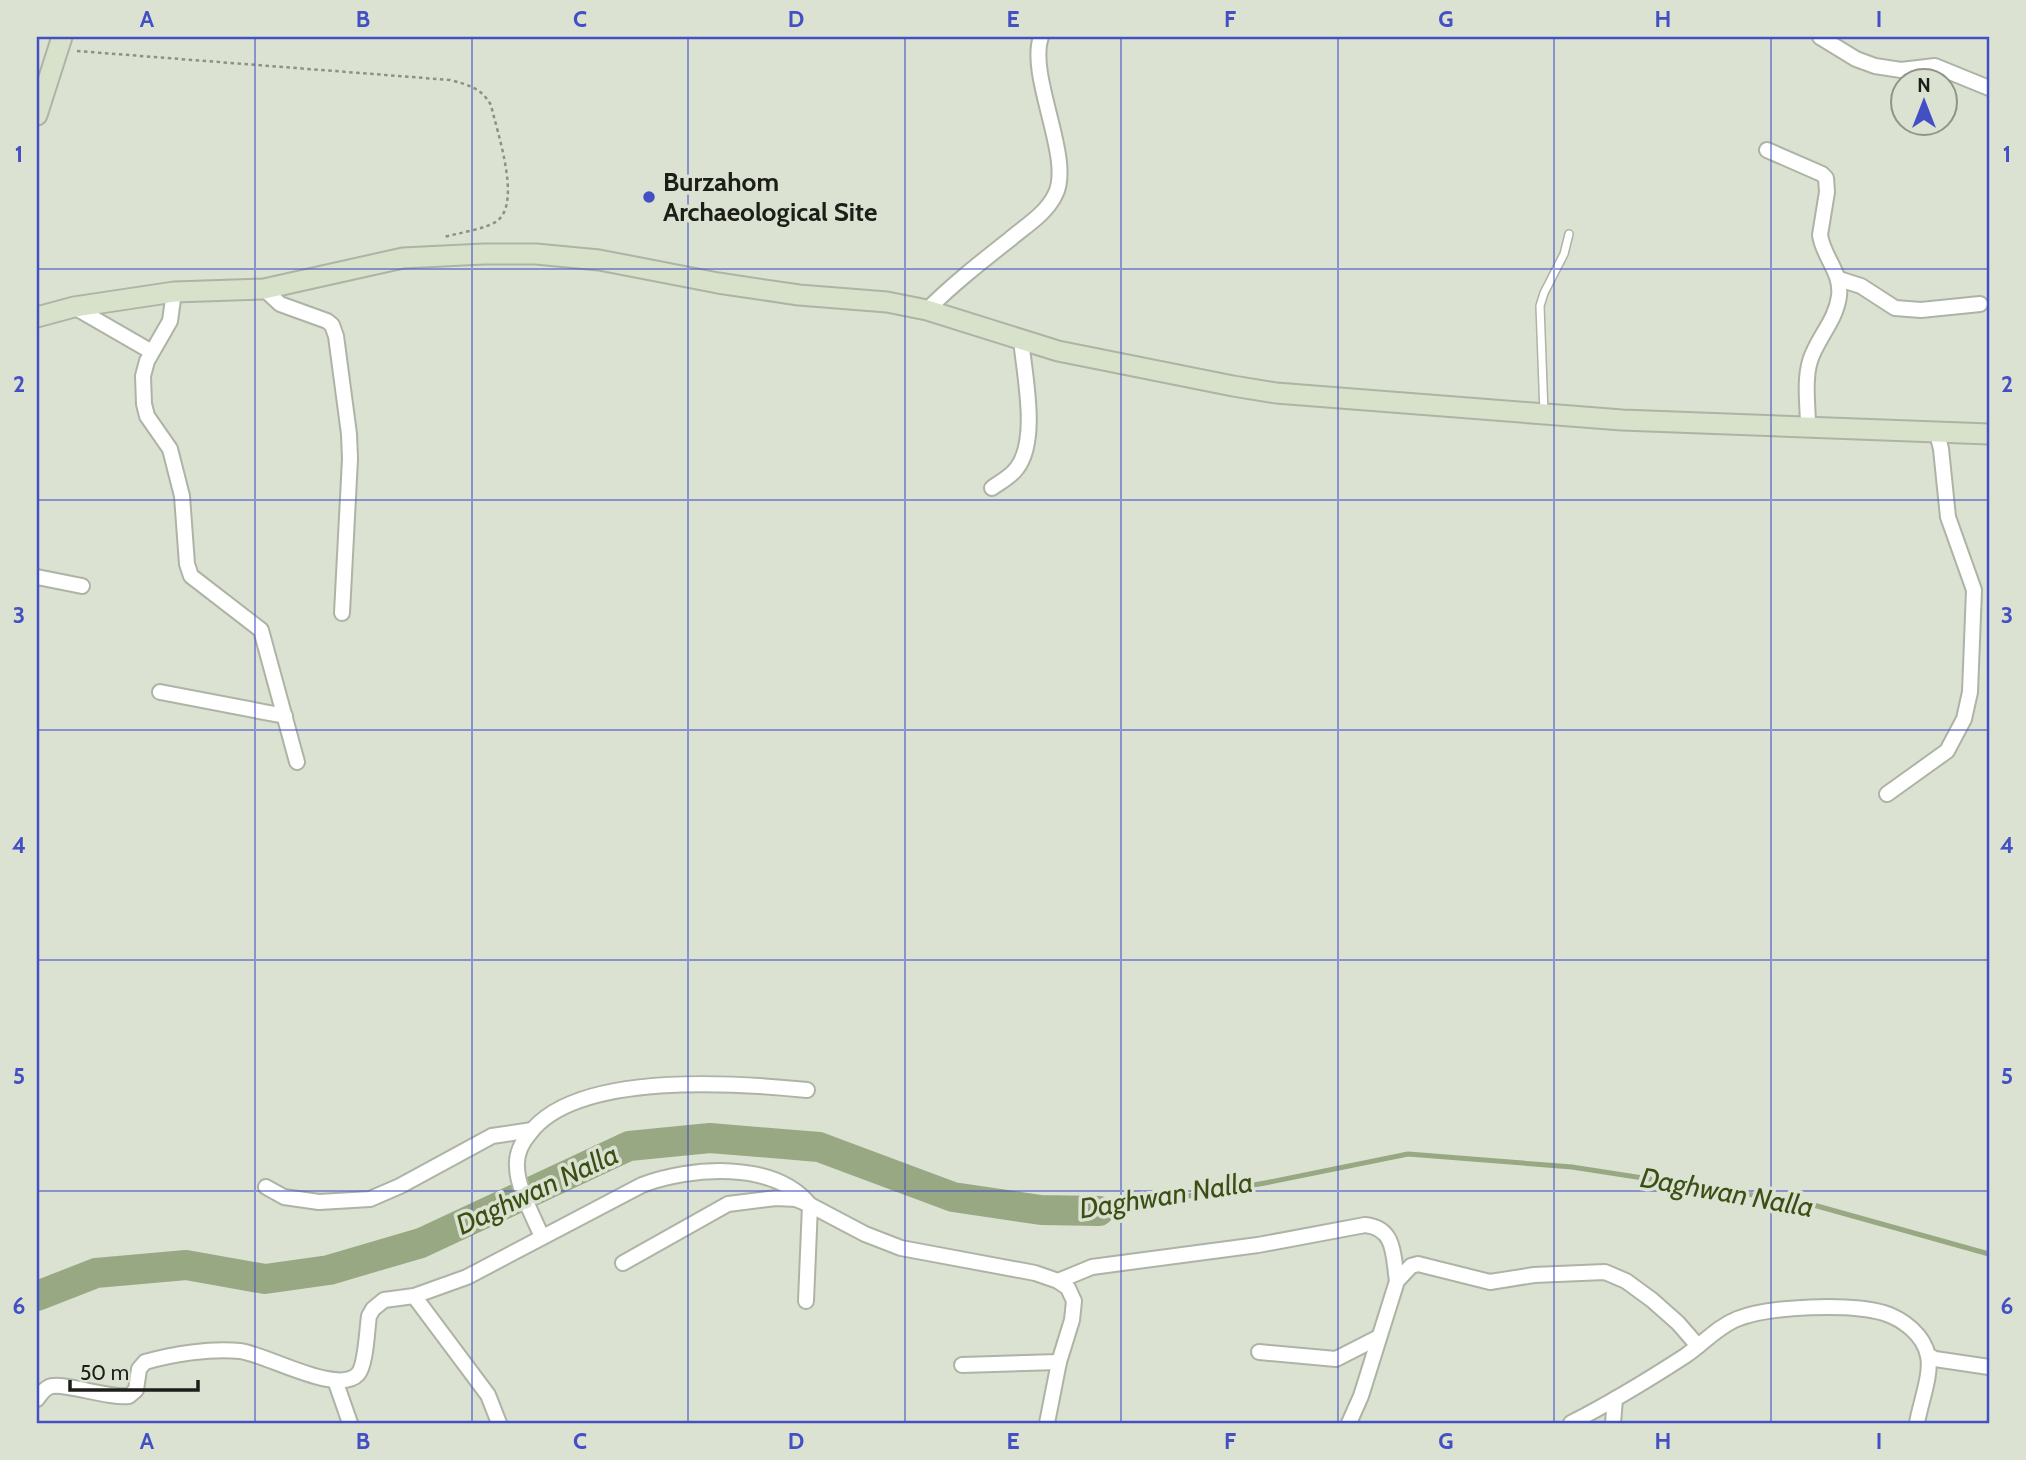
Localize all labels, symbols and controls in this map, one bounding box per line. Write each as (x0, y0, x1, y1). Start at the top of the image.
text: A (140, 5, 155, 33)
text: B (356, 5, 370, 33)
text: C (573, 5, 587, 33)
text: D (788, 5, 804, 33)
text: E (1006, 5, 1020, 33)
text: F (1224, 5, 1236, 33)
text: G (1438, 5, 1454, 33)
text: H (1655, 5, 1671, 33)
text: I (1876, 5, 1882, 33)
north arrow (1890, 66, 1960, 136)
text: N (1917, 74, 1931, 97)
text: 1 (15, 140, 23, 168)
text: 1 (2003, 140, 2011, 168)
place label: Burzahom Archaeological Site (663, 166, 877, 228)
marker: Burzahom Archaeological Site (641, 189, 657, 205)
text: 2 (13, 370, 25, 398)
text: 2 (2001, 370, 2013, 398)
text: 3 (13, 601, 25, 629)
text: 3 (2001, 601, 2013, 629)
text: 4 (12, 831, 26, 859)
text: 4 (2000, 831, 2014, 859)
text: 5 (13, 1062, 25, 1090)
text: 5 (2001, 1062, 2013, 1090)
water label: Daghwan Nalla (450, 1137, 624, 1241)
water label: Daghwan Nalla (1638, 1160, 1816, 1224)
water label: Daghwan Nalla (1077, 1164, 1255, 1226)
text: 6 (13, 1292, 25, 1320)
text: 6 (2001, 1292, 2013, 1320)
scale bar (70, 1348, 198, 1392)
text: 50 m (80, 1360, 129, 1385)
text: A (140, 1427, 155, 1455)
text: B (356, 1427, 370, 1455)
text: C (573, 1427, 587, 1455)
text: D (788, 1427, 804, 1455)
text: E (1006, 1427, 1020, 1455)
text: F (1224, 1427, 1236, 1455)
text: G (1438, 1427, 1454, 1455)
text: H (1655, 1427, 1671, 1455)
text: I (1876, 1427, 1882, 1455)

